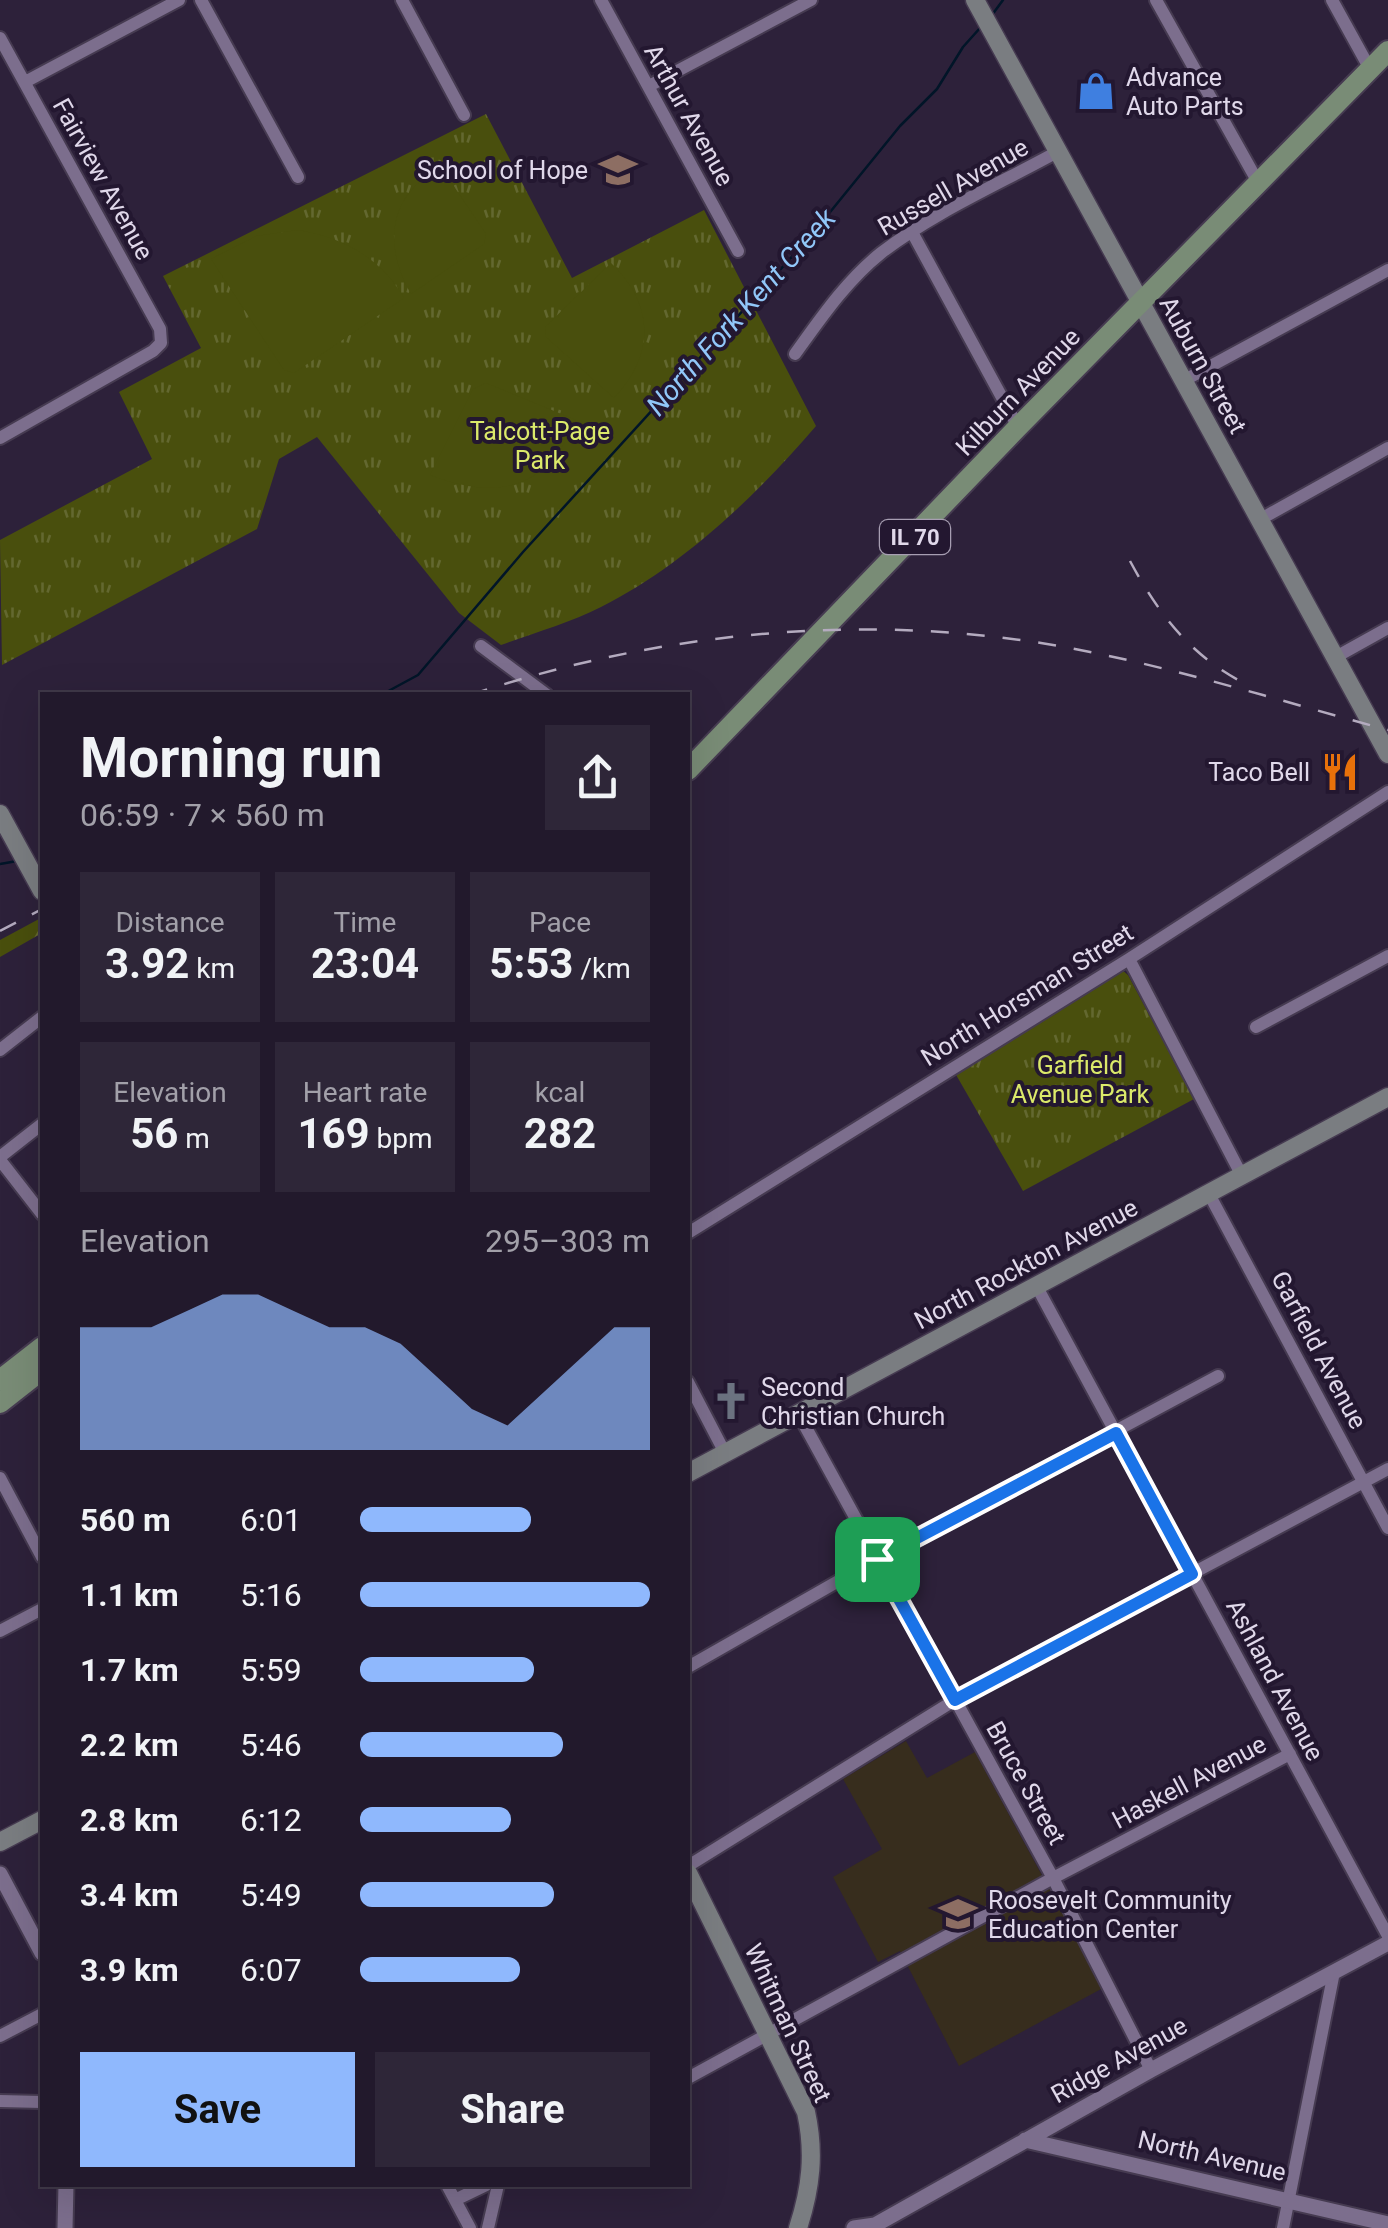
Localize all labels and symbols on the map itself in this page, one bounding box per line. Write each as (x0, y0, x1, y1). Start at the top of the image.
street label: Arthur Avenue (638, 39, 740, 191)
place label: Advance Auto Parts (1126, 63, 1244, 121)
shop icon: Advance Auto Parts (1075, 70, 1117, 112)
street label: Fairview Avenue (47, 93, 159, 265)
street label: Russell Avenue (873, 132, 1033, 242)
school or university icon: School of Hope (597, 149, 639, 191)
place label: School of Hope (417, 156, 588, 185)
water label: North Fork Kent Creek (640, 201, 843, 422)
street label: Auburn Street (1153, 291, 1253, 439)
street label: Kilburn Avenue (950, 322, 1086, 462)
park label: Talcott-Page Park (470, 417, 610, 475)
road number: IL 70 (880, 520, 950, 554)
restaurant icon: Taco Bell (1319, 751, 1361, 793)
place label: Taco Bell (1208, 758, 1310, 787)
street label: North Horsman Street (916, 918, 1138, 1072)
park label: Garfield Avenue Park (1011, 1051, 1149, 1109)
street label: North Rockton Avenue (909, 1193, 1143, 1335)
street label: Garfield Avenue (1265, 1266, 1373, 1434)
place label: Second Christian Church (761, 1373, 945, 1431)
church icon: Second Christian Church (710, 1380, 752, 1422)
pin (835, 1517, 920, 1602)
street label: Ashland Avenue (1220, 1594, 1330, 1766)
street label: Bruce Street (980, 1716, 1072, 1850)
street label: Haskell Avenue (1107, 1729, 1271, 1835)
place label: Roosevelt Community Education Center (988, 1886, 1232, 1944)
school or university icon: Roosevelt Community Education Center (937, 1893, 979, 1935)
street label: Whitman Street (739, 1939, 837, 2107)
street label: Ridge Avenue (1046, 2011, 1192, 2109)
street label: North Avenue (1135, 2125, 1289, 2187)

